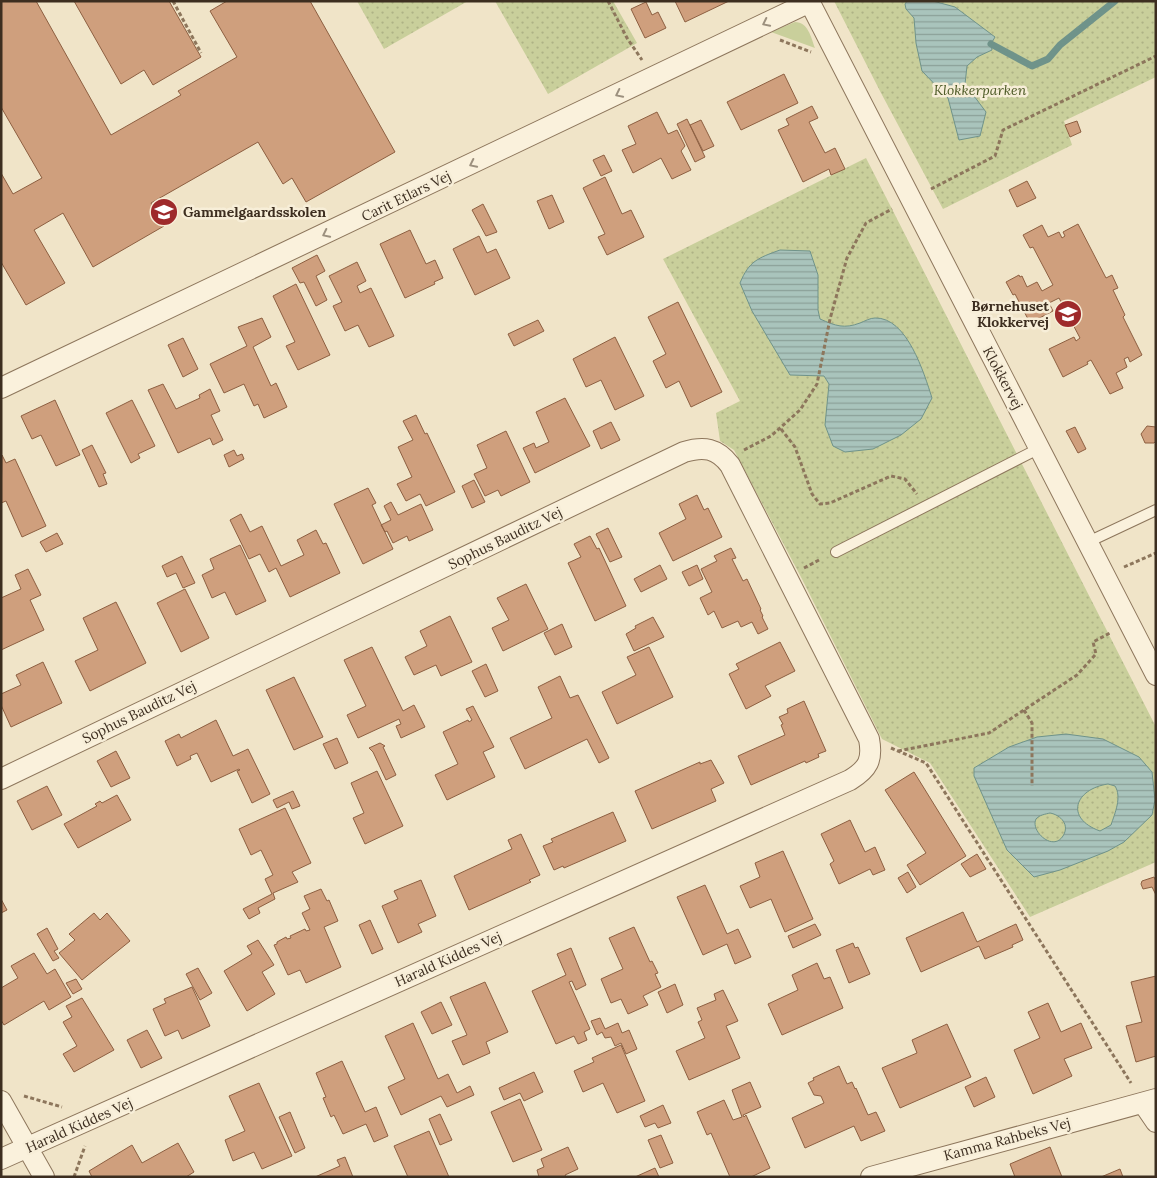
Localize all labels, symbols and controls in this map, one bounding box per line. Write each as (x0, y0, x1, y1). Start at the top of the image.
one-way arrow (762, 17, 771, 27)
park label: Klokkerparken (934, 81, 1027, 99)
one-way arrow (616, 87, 625, 97)
one-way arrow (469, 157, 478, 168)
street label: Carit Etlars Vej (358, 167, 454, 225)
school or university icon: Gammelgaardsskolen (149, 197, 179, 227)
place label: Gammelgaardsskolen (183, 203, 326, 221)
one-way arrow (322, 227, 331, 238)
place label: Børnehuset Klokkervej (971, 297, 1049, 331)
school or university icon: Børnehuset Klokkervej (1053, 299, 1083, 329)
street label: Klokkervej (979, 344, 1027, 412)
street label: Sophus Bauditz Vej (445, 503, 565, 573)
street label: Sophus Bauditz Vej (79, 677, 199, 747)
street label: Harald Kiddes Vej (392, 927, 504, 991)
street label: Harald Kiddes Vej (23, 1093, 135, 1157)
street label: Kamma Rahbeks Vej (942, 1113, 1072, 1165)

